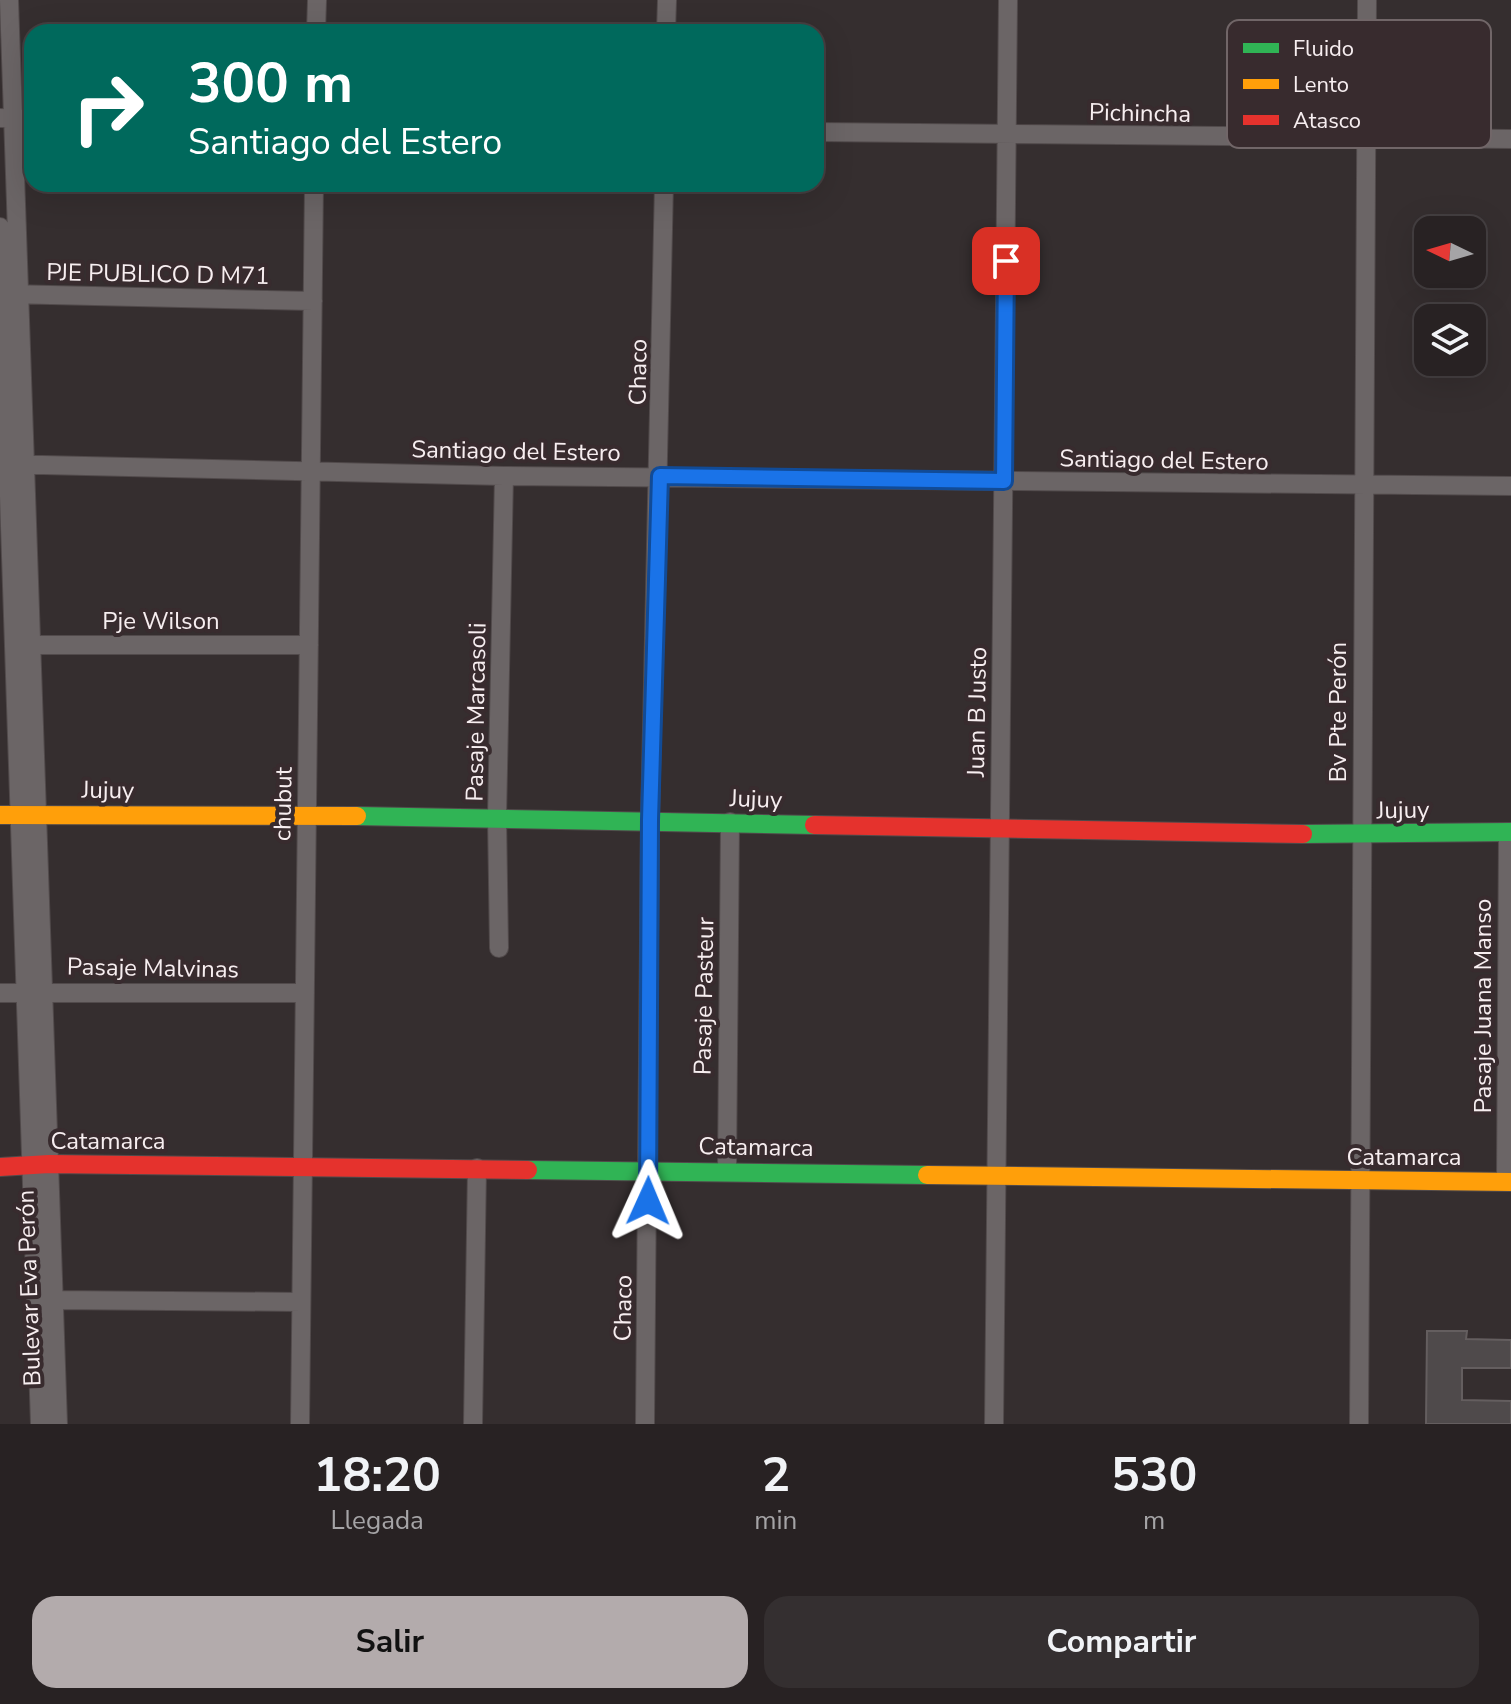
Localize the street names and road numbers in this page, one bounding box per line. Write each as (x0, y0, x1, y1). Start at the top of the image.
street label: Pichincha (1089, 96, 1191, 130)
street label: PJE PUBLICO D M71 (46, 256, 270, 292)
street label: Chaco (621, 338, 655, 406)
street label: Santiago del Estero (411, 433, 621, 469)
street label: Santiago del Estero (1059, 442, 1269, 478)
street label: Pje Wilson (102, 605, 220, 637)
street label: Pasaje Marcasoli (458, 622, 494, 802)
street label: Bv Pte Perón (1322, 642, 1354, 782)
street label: Juan B Justo (960, 647, 994, 778)
street label: chubut (266, 766, 300, 841)
street label: Jujuy (80, 774, 135, 806)
street label: Jujuy (728, 782, 784, 816)
street label: Jujuy (1375, 794, 1430, 826)
street label: Pasaje Juana Manso (1467, 899, 1499, 1113)
street label: Pasaje Pasteur (687, 916, 721, 1075)
street label: Pasaje Malvinas (67, 951, 239, 985)
street label: Catamarca (50, 1125, 166, 1157)
street label: Catamarca (698, 1130, 814, 1164)
street label: Catamarca (1346, 1141, 1462, 1173)
street label: Bulevar Eva Perón (10, 1189, 48, 1387)
street label: Chaco (606, 1274, 640, 1342)

